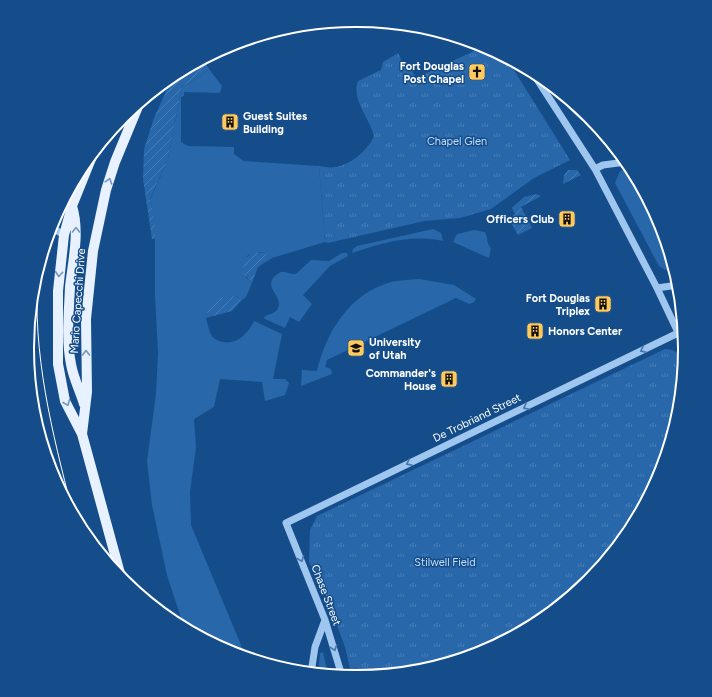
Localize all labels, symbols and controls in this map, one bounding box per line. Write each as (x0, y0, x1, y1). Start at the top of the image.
place label: Fort Douglas Post Chapel (400, 60, 464, 86)
church icon: Fort Douglas Post Chapel (467, 62, 487, 82)
place label: Guest Suites Building (243, 110, 307, 136)
building icon: Guest Suites Building (220, 112, 240, 132)
park label: Chapel Glen (427, 135, 487, 148)
one-way arrow (104, 178, 112, 185)
building icon: Officers Club (557, 209, 577, 229)
place label: Officers Club (486, 213, 554, 226)
one-way arrow (72, 227, 80, 233)
street label: Mario Capecchi Drive (68, 248, 88, 354)
one-way arrow (55, 271, 64, 277)
place label: Fort Douglas Triplex (526, 292, 590, 318)
building icon: Fort Douglas Triplex (593, 294, 613, 314)
building icon: Honors Center (525, 321, 545, 341)
place label: Honors Center (548, 325, 623, 338)
place label: University of Utah (369, 336, 422, 362)
school or university icon: University of Utah (346, 338, 366, 358)
one-way arrow (640, 345, 648, 353)
one-way arrow (82, 350, 90, 356)
place label: Commander's House (366, 367, 436, 393)
building icon: Commander's House (439, 369, 459, 389)
street label: De Trobriand Street (431, 391, 523, 445)
one-way arrow (62, 399, 70, 406)
one-way arrow (523, 402, 531, 410)
one-way arrow (406, 458, 414, 466)
one-way arrow (296, 556, 304, 563)
park label: Stilwell Field (414, 556, 476, 569)
street label: Chase Street (308, 563, 344, 627)
one-way arrow (329, 644, 338, 651)

